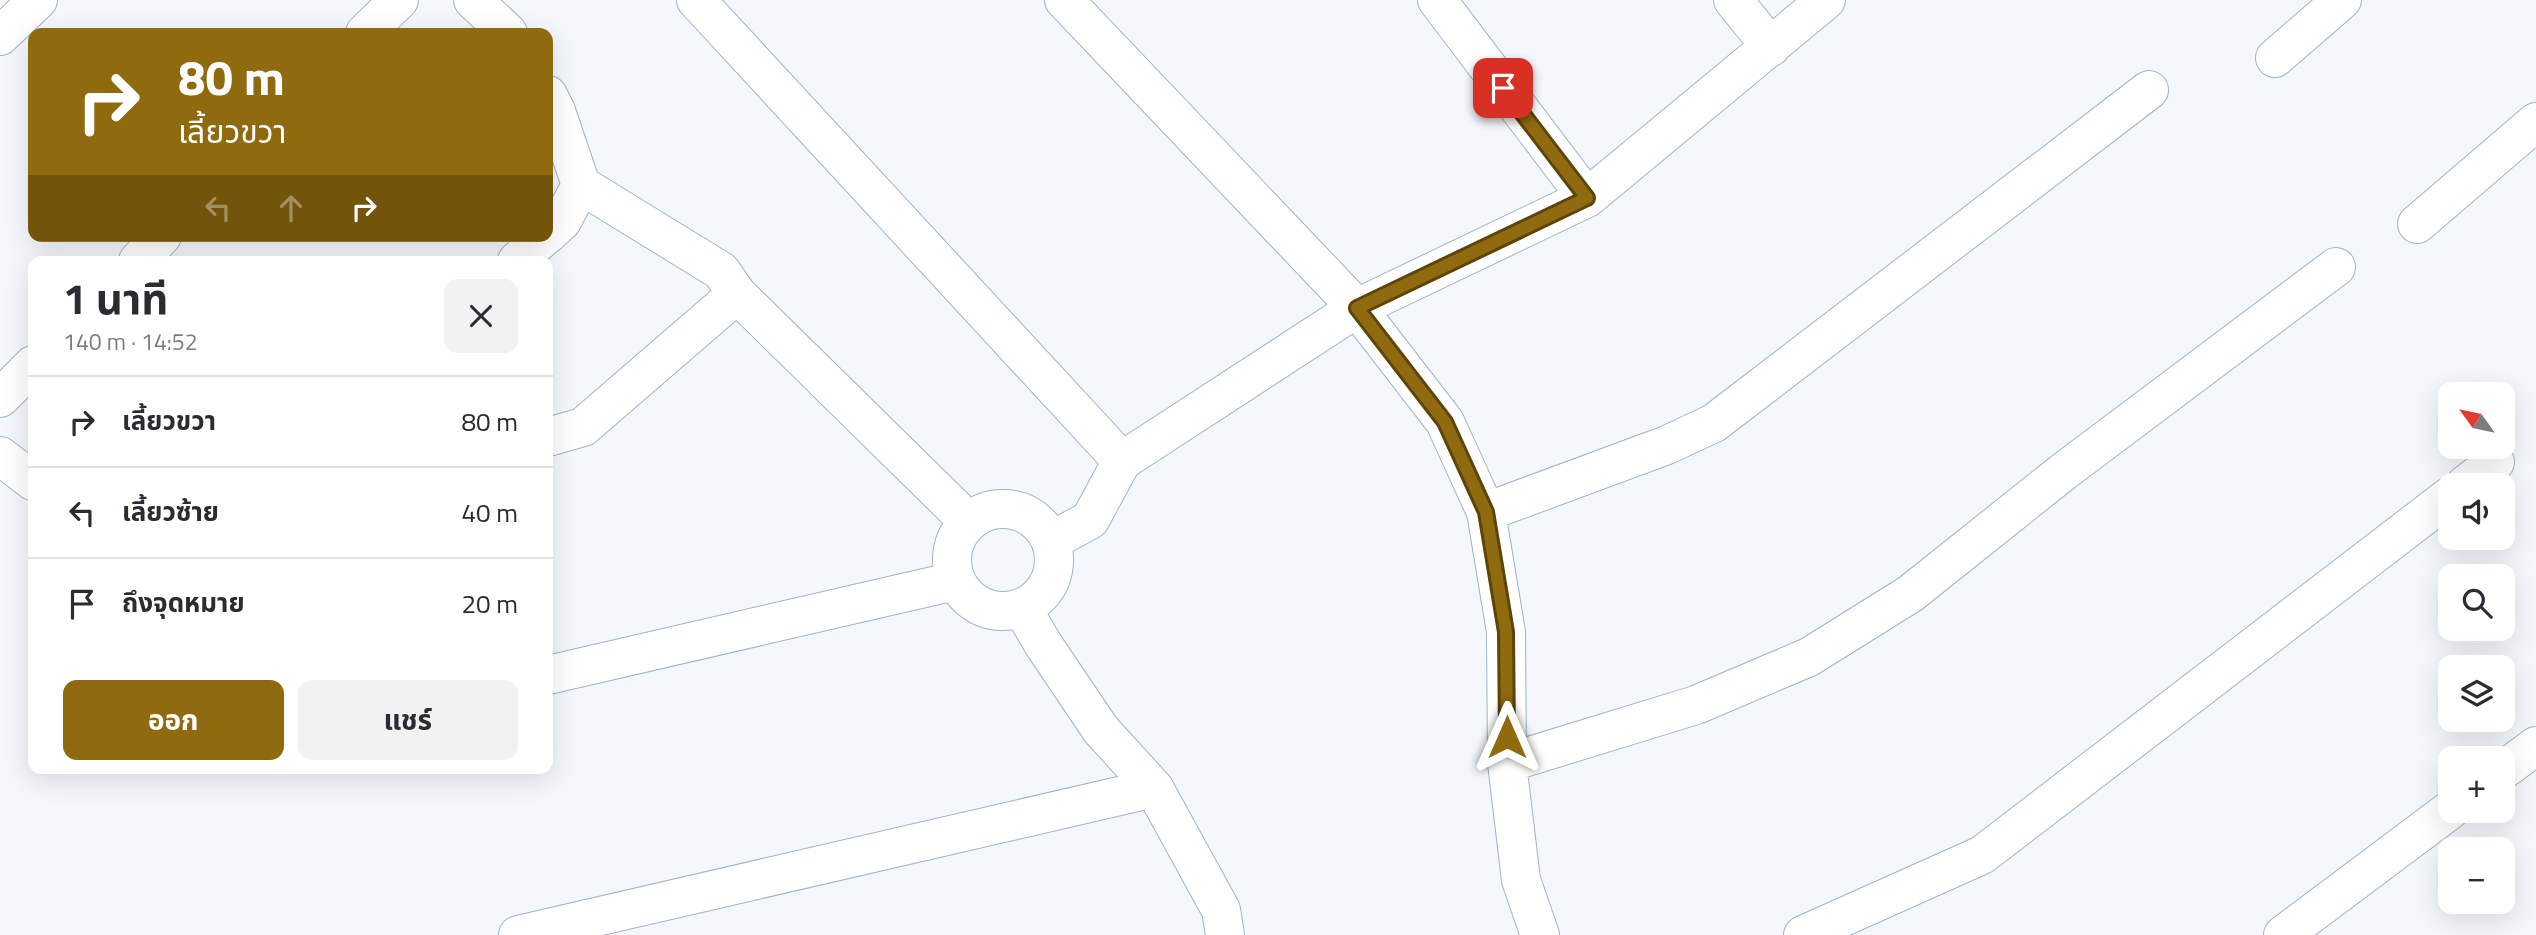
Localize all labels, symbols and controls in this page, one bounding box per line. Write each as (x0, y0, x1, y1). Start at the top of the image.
text: 80 m (178, 39, 285, 114)
icon: right (63, 56, 154, 147)
pin (1473, 58, 1533, 118)
icon: arrive (1484, 69, 1522, 107)
text: เลี้ยวขวา (178, 107, 286, 155)
icon: left (199, 189, 237, 227)
icon: ahead (272, 189, 310, 227)
icon: right (345, 189, 383, 227)
text: 1 นาที (63, 266, 168, 330)
button: close (444, 279, 518, 353)
text: 140 m · 14:52 (63, 324, 198, 359)
north arrow (2438, 382, 2515, 458)
map controls (2438, 382, 2515, 914)
text: เลี้ยวขวา (122, 401, 216, 440)
text: 80 m (461, 402, 518, 441)
icon: right (63, 403, 101, 441)
button: sound (2438, 473, 2515, 550)
text: เลี้ยวซ้าย (122, 492, 219, 531)
text: 40 m (461, 493, 518, 532)
icon: left (63, 494, 101, 532)
button: search (2438, 564, 2515, 641)
text: ถึงจุดหมาย (122, 583, 245, 622)
text: 20 m (461, 584, 518, 623)
icon: arrive (63, 585, 101, 623)
button: layers (2438, 655, 2515, 732)
button: ออก (63, 680, 284, 760)
button: แชร์ (298, 680, 518, 760)
position arrow (1470, 700, 1544, 774)
button: + (2438, 746, 2515, 823)
button: − (2438, 837, 2515, 914)

